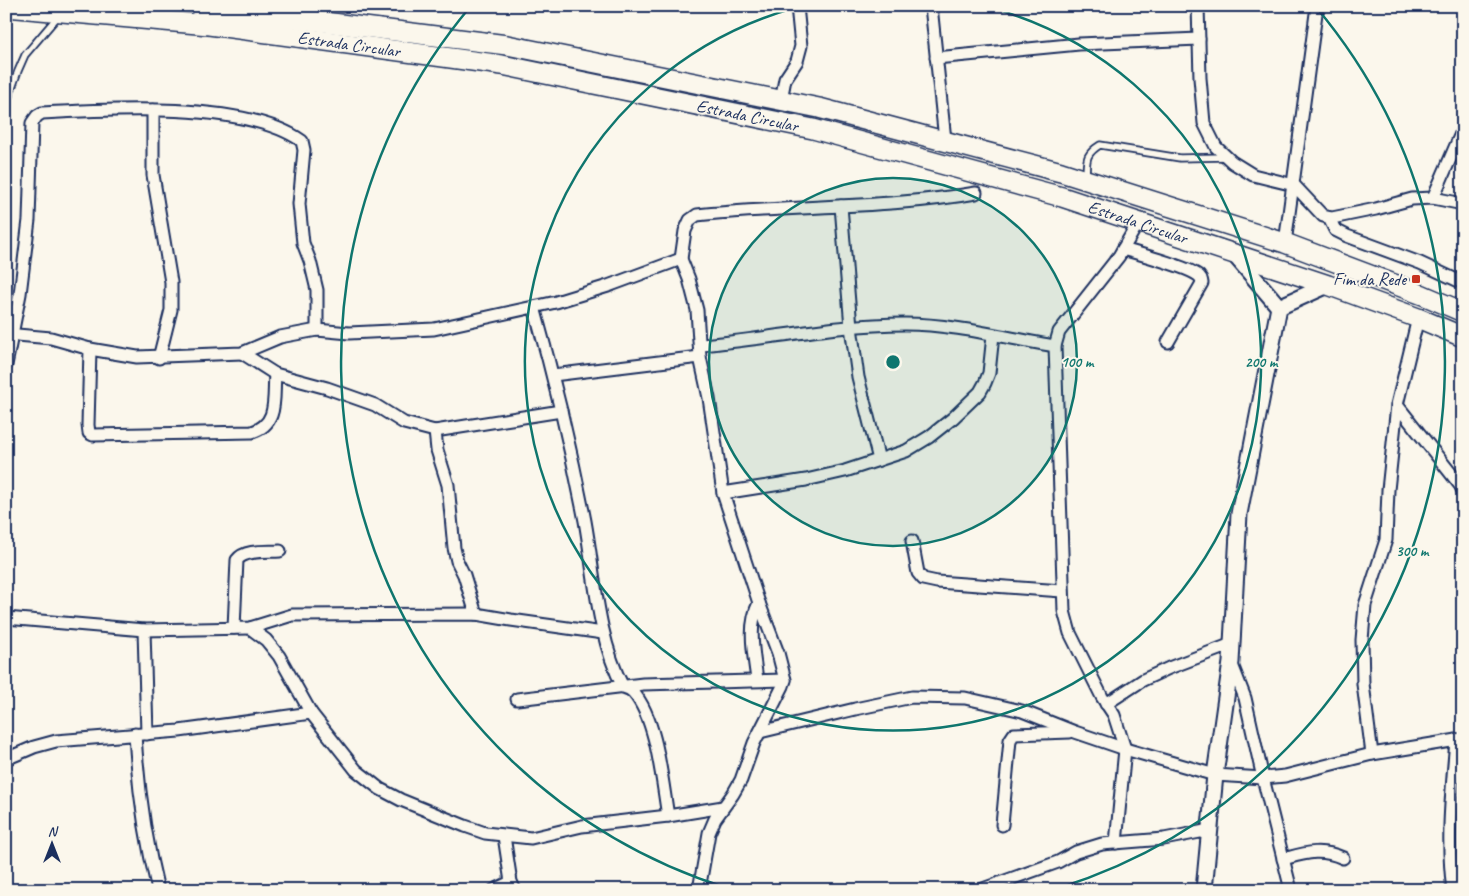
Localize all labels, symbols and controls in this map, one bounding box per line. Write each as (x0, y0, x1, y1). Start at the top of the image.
street label: Estrada Circular (296, 26, 403, 62)
street label: Estrada Circular (695, 94, 802, 137)
street label: Estrada Circular (1085, 195, 1192, 249)
place label: Fim da Rede (1333, 268, 1407, 290)
marker: Fim da Rede (1410, 273, 1422, 285)
centre of rings (884, 353, 902, 371)
text: 100 m (1061, 353, 1095, 372)
text: 200 m (1245, 353, 1279, 372)
text: 300 m (1396, 542, 1430, 561)
north arrow (28, 818, 78, 868)
text: N (48, 823, 59, 840)

